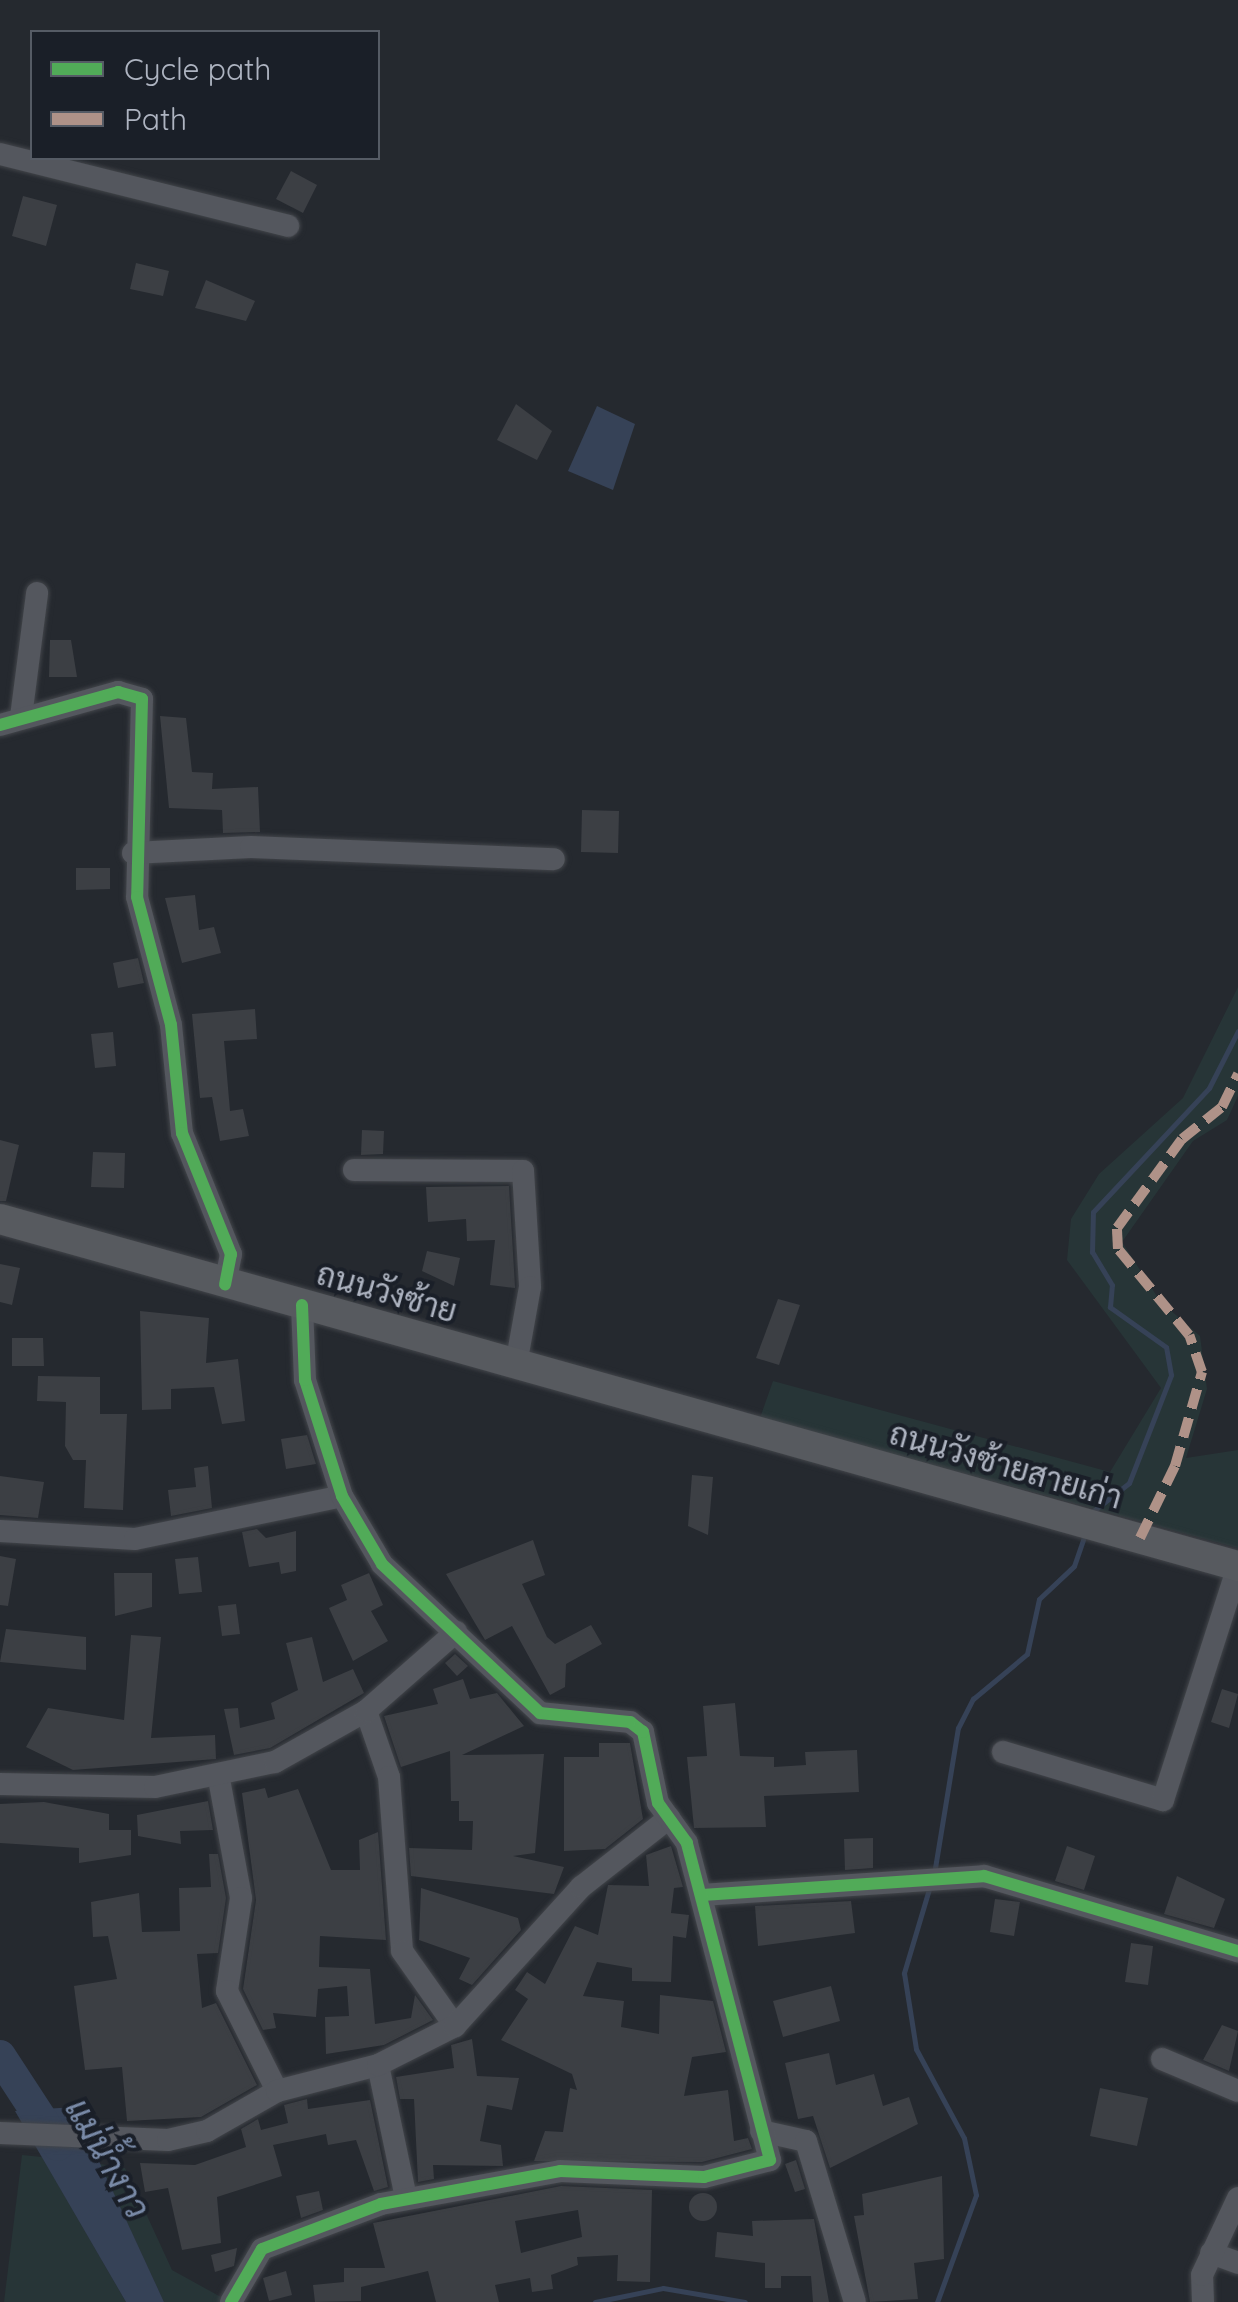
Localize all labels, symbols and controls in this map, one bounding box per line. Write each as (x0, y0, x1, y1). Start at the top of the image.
legend (30, 30, 380, 160)
text: Cycle path (124, 50, 271, 88)
text: Path (124, 100, 187, 138)
street label: ถนนวังซ้าย (313, 1254, 461, 1330)
street label: ถนนวังซ้ายสายเก่า (885, 1413, 1127, 1517)
water label: แม่น้ำงาว (57, 2090, 159, 2226)

